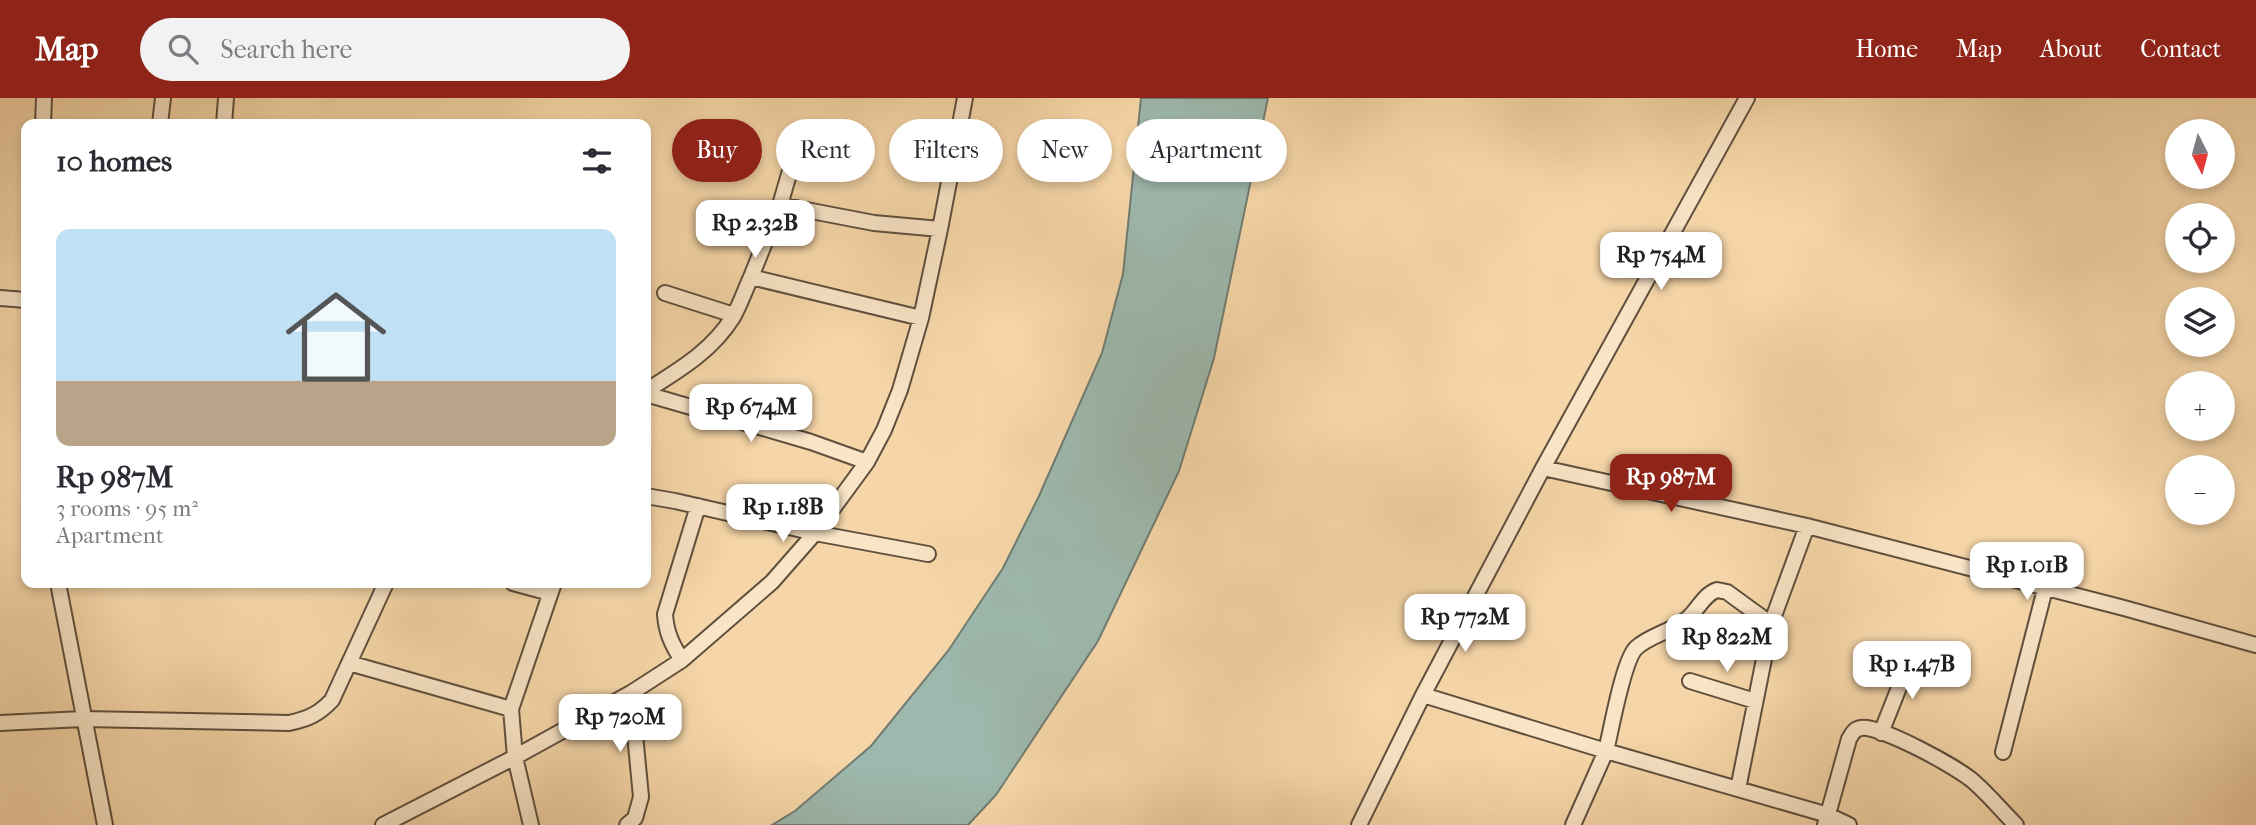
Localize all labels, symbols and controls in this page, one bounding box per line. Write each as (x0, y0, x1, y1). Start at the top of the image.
search box (140, 18, 630, 81)
text: Map (35, 30, 98, 69)
icon: search (164, 30, 202, 68)
text: Search here (220, 34, 352, 65)
text: Home (1856, 35, 1918, 63)
text: Map (1956, 35, 2002, 63)
text: About (2040, 35, 2102, 63)
text: Contact (2140, 35, 2221, 63)
chip: Buy (672, 119, 762, 182)
chip: Rent (776, 119, 875, 182)
chip: Filters (889, 119, 1003, 182)
chip: New (1017, 119, 1112, 182)
chip: Apartment (1126, 119, 1287, 182)
north arrow (2165, 119, 2235, 189)
map controls (2165, 119, 2235, 525)
icon: filters (578, 142, 616, 180)
text: 10 homes (56, 144, 172, 179)
pin: Rp 2.32B (683, 200, 827, 260)
button: locate (2165, 203, 2235, 273)
text: Rp 2.32B (712, 209, 798, 236)
pin: Rp 754M (1596, 232, 1726, 292)
text: Rp 754M (1616, 241, 1706, 268)
icon: home (273, 274, 399, 400)
button: layers (2165, 287, 2235, 357)
button: + (2165, 371, 2235, 441)
pin: Rp 674M (686, 384, 816, 444)
text: Rp 674M (705, 393, 797, 420)
pin: Rp 987M (1606, 454, 1736, 514)
button: − (2165, 455, 2235, 525)
text: Rp 987M (56, 460, 173, 495)
text: Rp 987M (1626, 463, 1716, 490)
pin: Rp 1.18B (711, 484, 855, 544)
text: Rp 1.18B (742, 493, 824, 520)
text: 3 rooms · 95 m² (56, 495, 198, 522)
text: Apartment (56, 522, 164, 549)
pin: Rp 1.01B (1955, 542, 2099, 602)
text: Rp 1.01B (1986, 551, 2068, 578)
pin: Rp 772M (1400, 594, 1530, 654)
text: Rp 772M (1420, 603, 1510, 630)
pin: Rp 822M (1662, 614, 1792, 674)
text: Rp 822M (1682, 623, 1772, 650)
pin: Rp 1.47B (1840, 642, 1984, 701)
text: Rp 1.47B (1869, 650, 1955, 677)
pin: Rp 720M (555, 694, 685, 754)
text: Rp 720M (575, 703, 665, 730)

